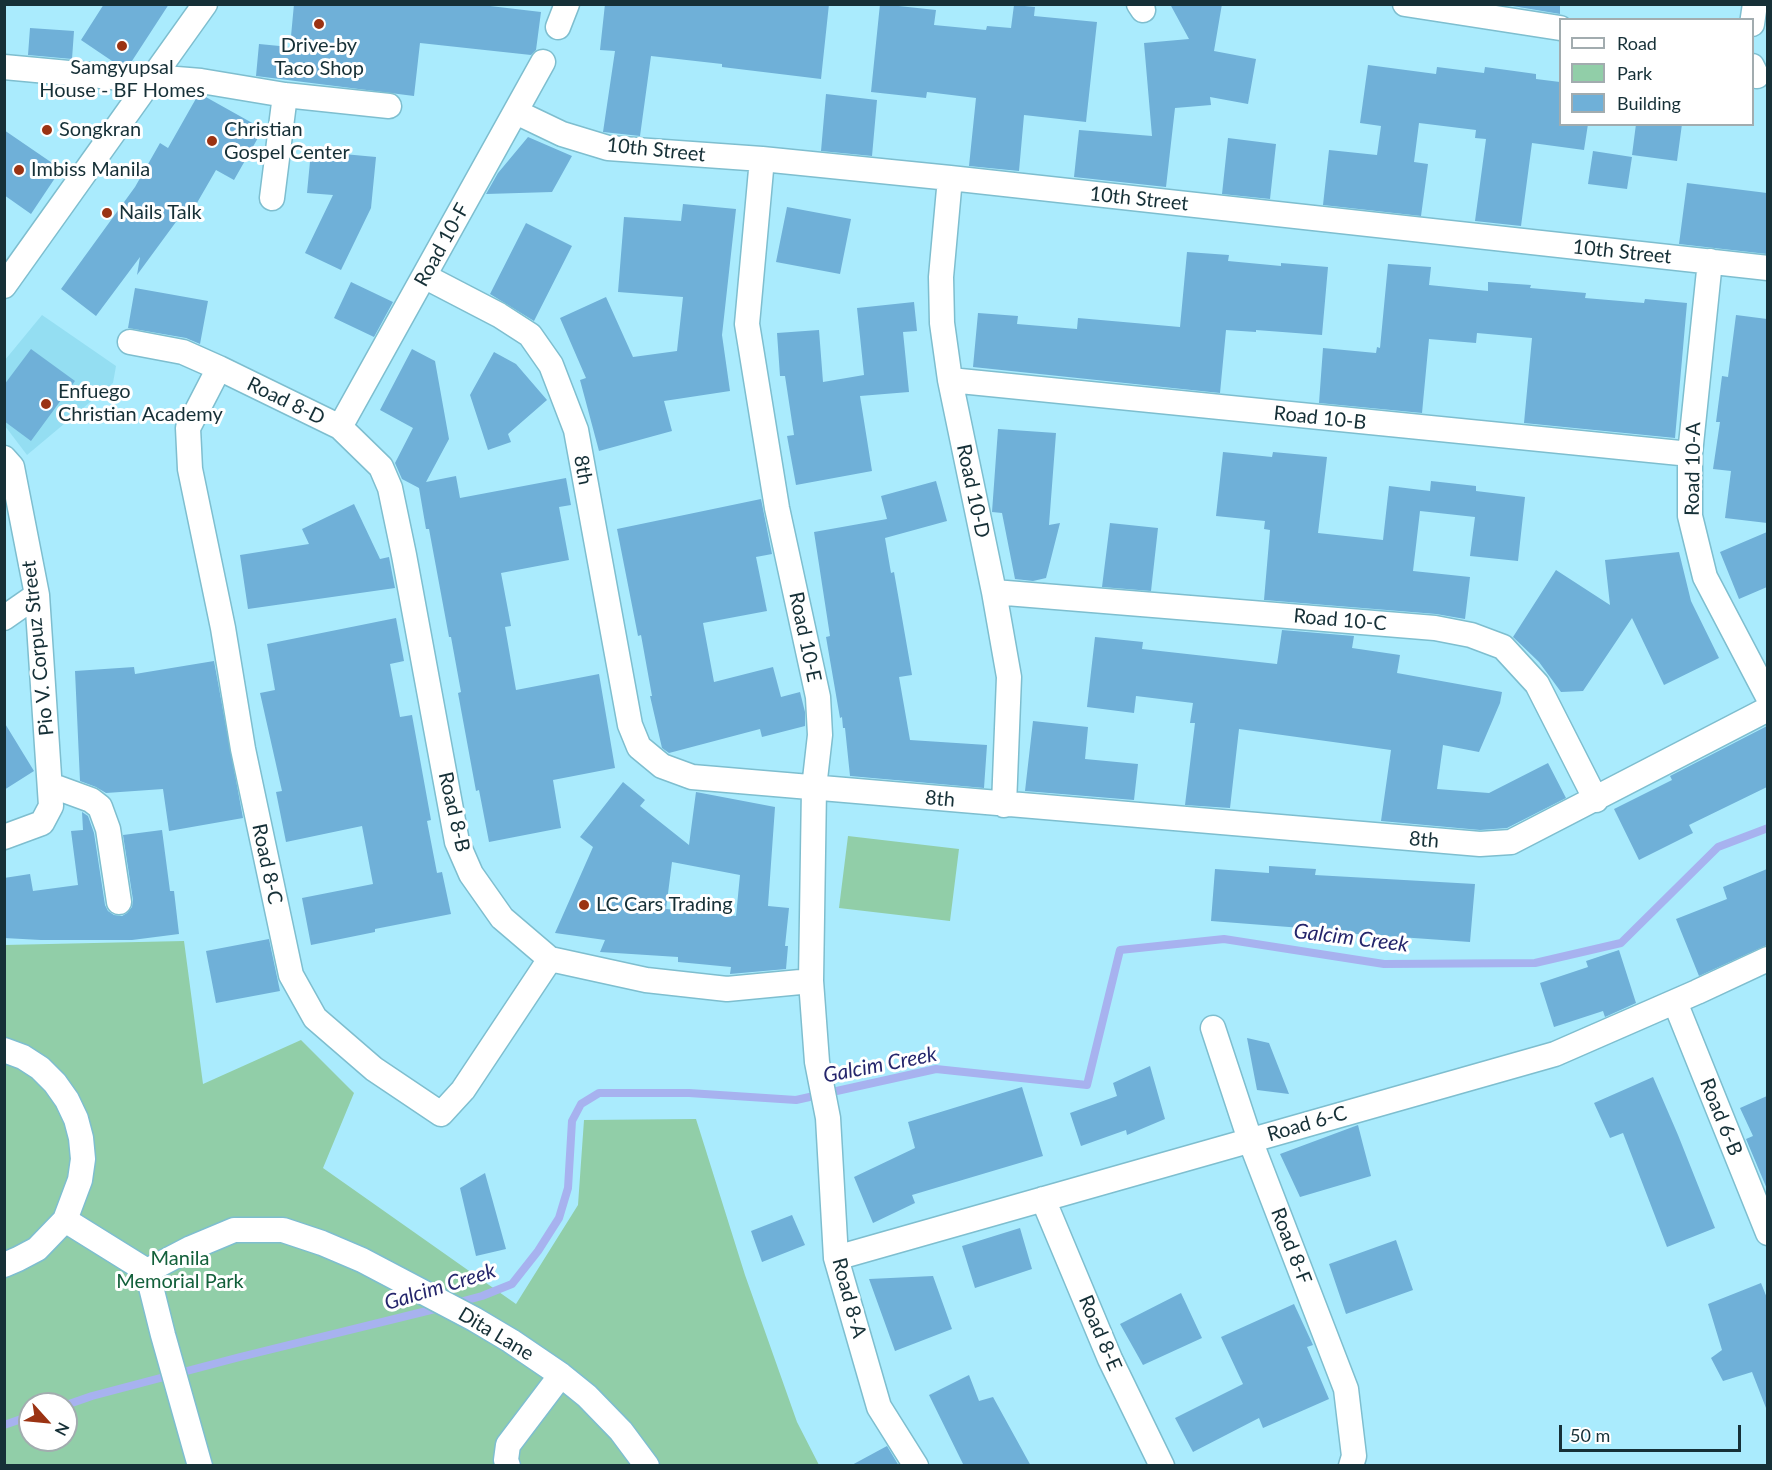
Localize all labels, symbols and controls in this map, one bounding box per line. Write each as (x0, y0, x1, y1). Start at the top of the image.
marker: Drive-by Taco Shop (312, 17, 326, 31)
legend (1559, 18, 1754, 126)
text: Road (1617, 32, 1657, 54)
place label: Drive-by Taco Shop (274, 34, 364, 81)
marker: Samgyupsal House - BF Homes (115, 39, 129, 53)
place label: Samgyupsal House - BF Homes (39, 56, 205, 103)
text: Park (1617, 62, 1652, 84)
text: Building (1617, 92, 1681, 114)
place label: Songkran (59, 118, 141, 142)
place label: Christian Gospel Center (224, 118, 350, 165)
marker: Songkran (40, 123, 54, 137)
street label: 10th Street (605, 133, 707, 167)
marker: Christian Gospel Center (205, 134, 219, 148)
place label: Imbiss Manila (31, 158, 150, 182)
marker: Imbiss Manila (12, 163, 26, 177)
street label: 10th Street (1088, 182, 1190, 216)
street label: Road 10-F (409, 199, 475, 291)
place label: Nails Talk (119, 201, 202, 225)
marker: Nails Talk (100, 206, 114, 220)
street label: 10th Street (1571, 235, 1673, 269)
street label: Road 8-D (243, 372, 329, 430)
place label: Enfuego Christian Academy (58, 380, 223, 427)
marker: Enfuego Christian Academy (39, 397, 53, 411)
street label: Road 10-B (1272, 401, 1368, 435)
street label: Road 10-A (1680, 422, 1706, 516)
street label: Road 10-D (951, 442, 995, 540)
street label: 8th (569, 453, 597, 487)
street label: Pio V. Corpuz Street (17, 559, 59, 737)
street label: Road 10-E (784, 590, 826, 684)
street label: Road 10-C (1292, 604, 1388, 636)
street label: Road 8-B (433, 770, 475, 854)
street label: 8th (924, 786, 956, 812)
street label: Road 8-C (247, 821, 287, 907)
street label: 8th (1408, 827, 1440, 853)
place label: LC Cars Trading (596, 893, 733, 917)
marker: LC Cars Trading (577, 898, 591, 912)
water label: Galcim Creek (1292, 918, 1410, 958)
water label: Galcim Creek (821, 1042, 939, 1088)
street label: Road 6-B (1695, 1075, 1747, 1159)
street label: Road 6-C (1264, 1101, 1350, 1147)
street label: Road 8-F (1265, 1204, 1317, 1288)
park label: Manila Memorial Park (116, 1247, 244, 1294)
street label: Road 8-A (827, 1255, 871, 1341)
water label: Galcim Creek (381, 1258, 499, 1316)
street label: Road 8-E (1073, 1291, 1127, 1375)
street label: Dita Lane (454, 1302, 538, 1366)
north arrow (18, 1392, 78, 1452)
scale bar (1562, 1413, 1744, 1451)
text: N (51, 1420, 74, 1439)
text: 50 m (1570, 1424, 1610, 1446)

